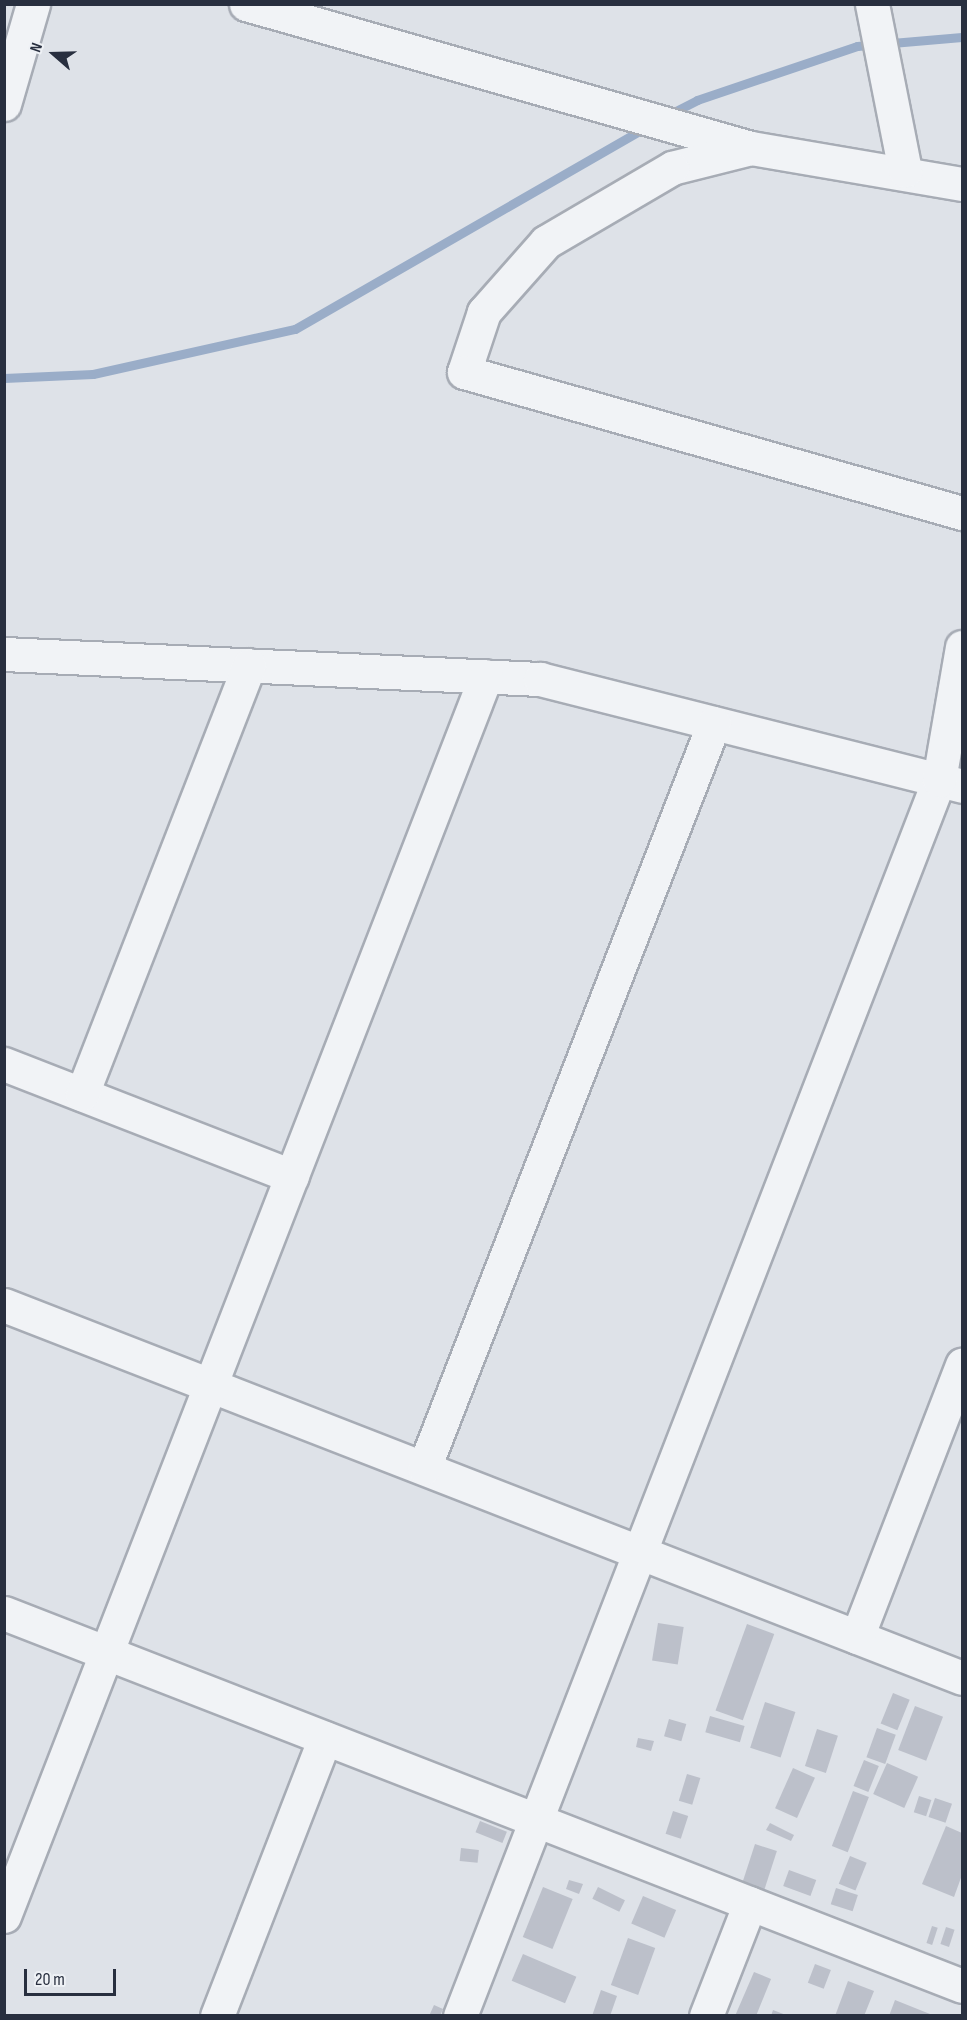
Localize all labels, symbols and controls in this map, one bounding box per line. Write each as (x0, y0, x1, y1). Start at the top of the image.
north arrow (24, 24, 84, 84)
text: N (26, 40, 47, 55)
scale bar (27, 1957, 118, 1995)
text: 20 m (35, 1969, 65, 1990)

